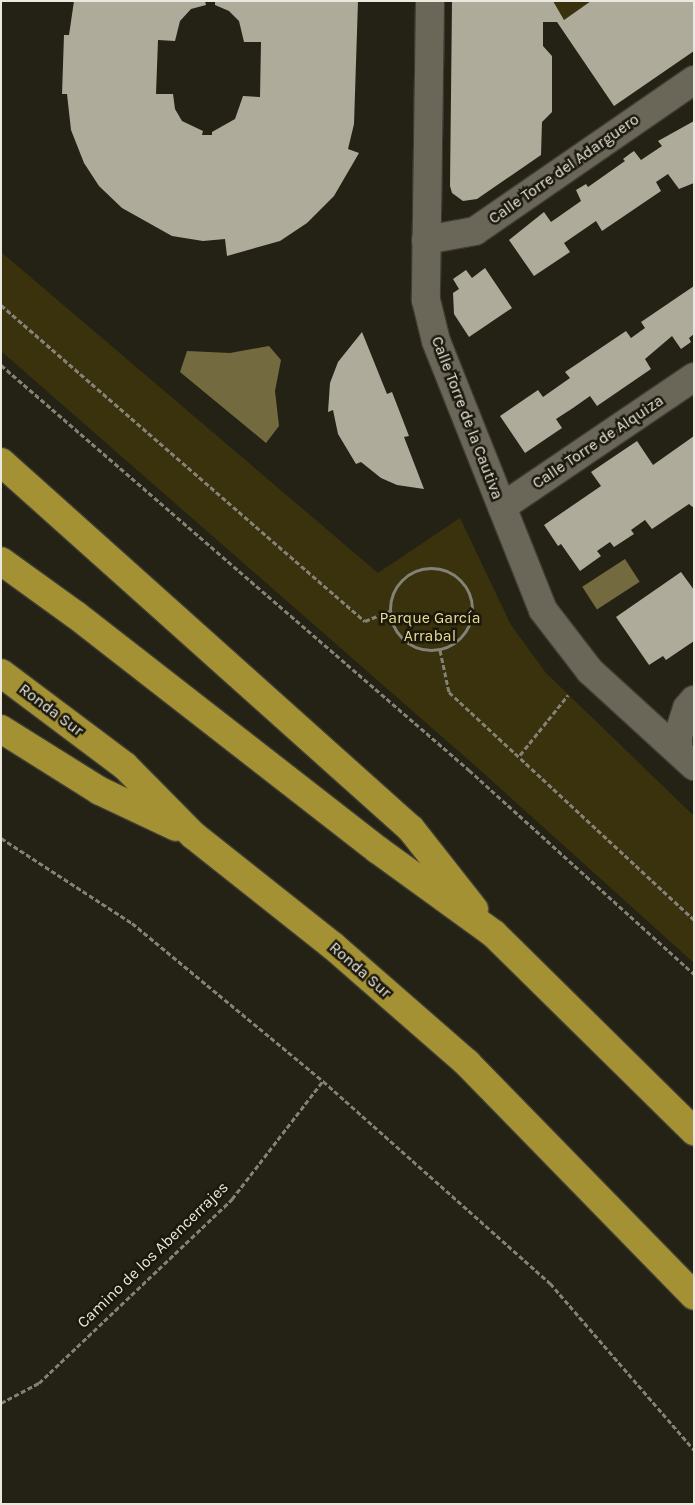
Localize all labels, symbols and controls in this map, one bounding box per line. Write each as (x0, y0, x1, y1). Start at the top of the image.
street label: Calle Torre del Adarguero (485, 110, 643, 228)
street label: Calle Torre de la Cautiva (427, 334, 507, 502)
street label: Calle Torre de Alquiza (529, 391, 667, 493)
park label: Parque García Arrabal (379, 608, 481, 646)
street label: Ronda Sur (15, 680, 87, 740)
street label: Ronda Sur (325, 938, 395, 1002)
street label: Camino de los Abencerrajes (73, 1178, 233, 1332)

